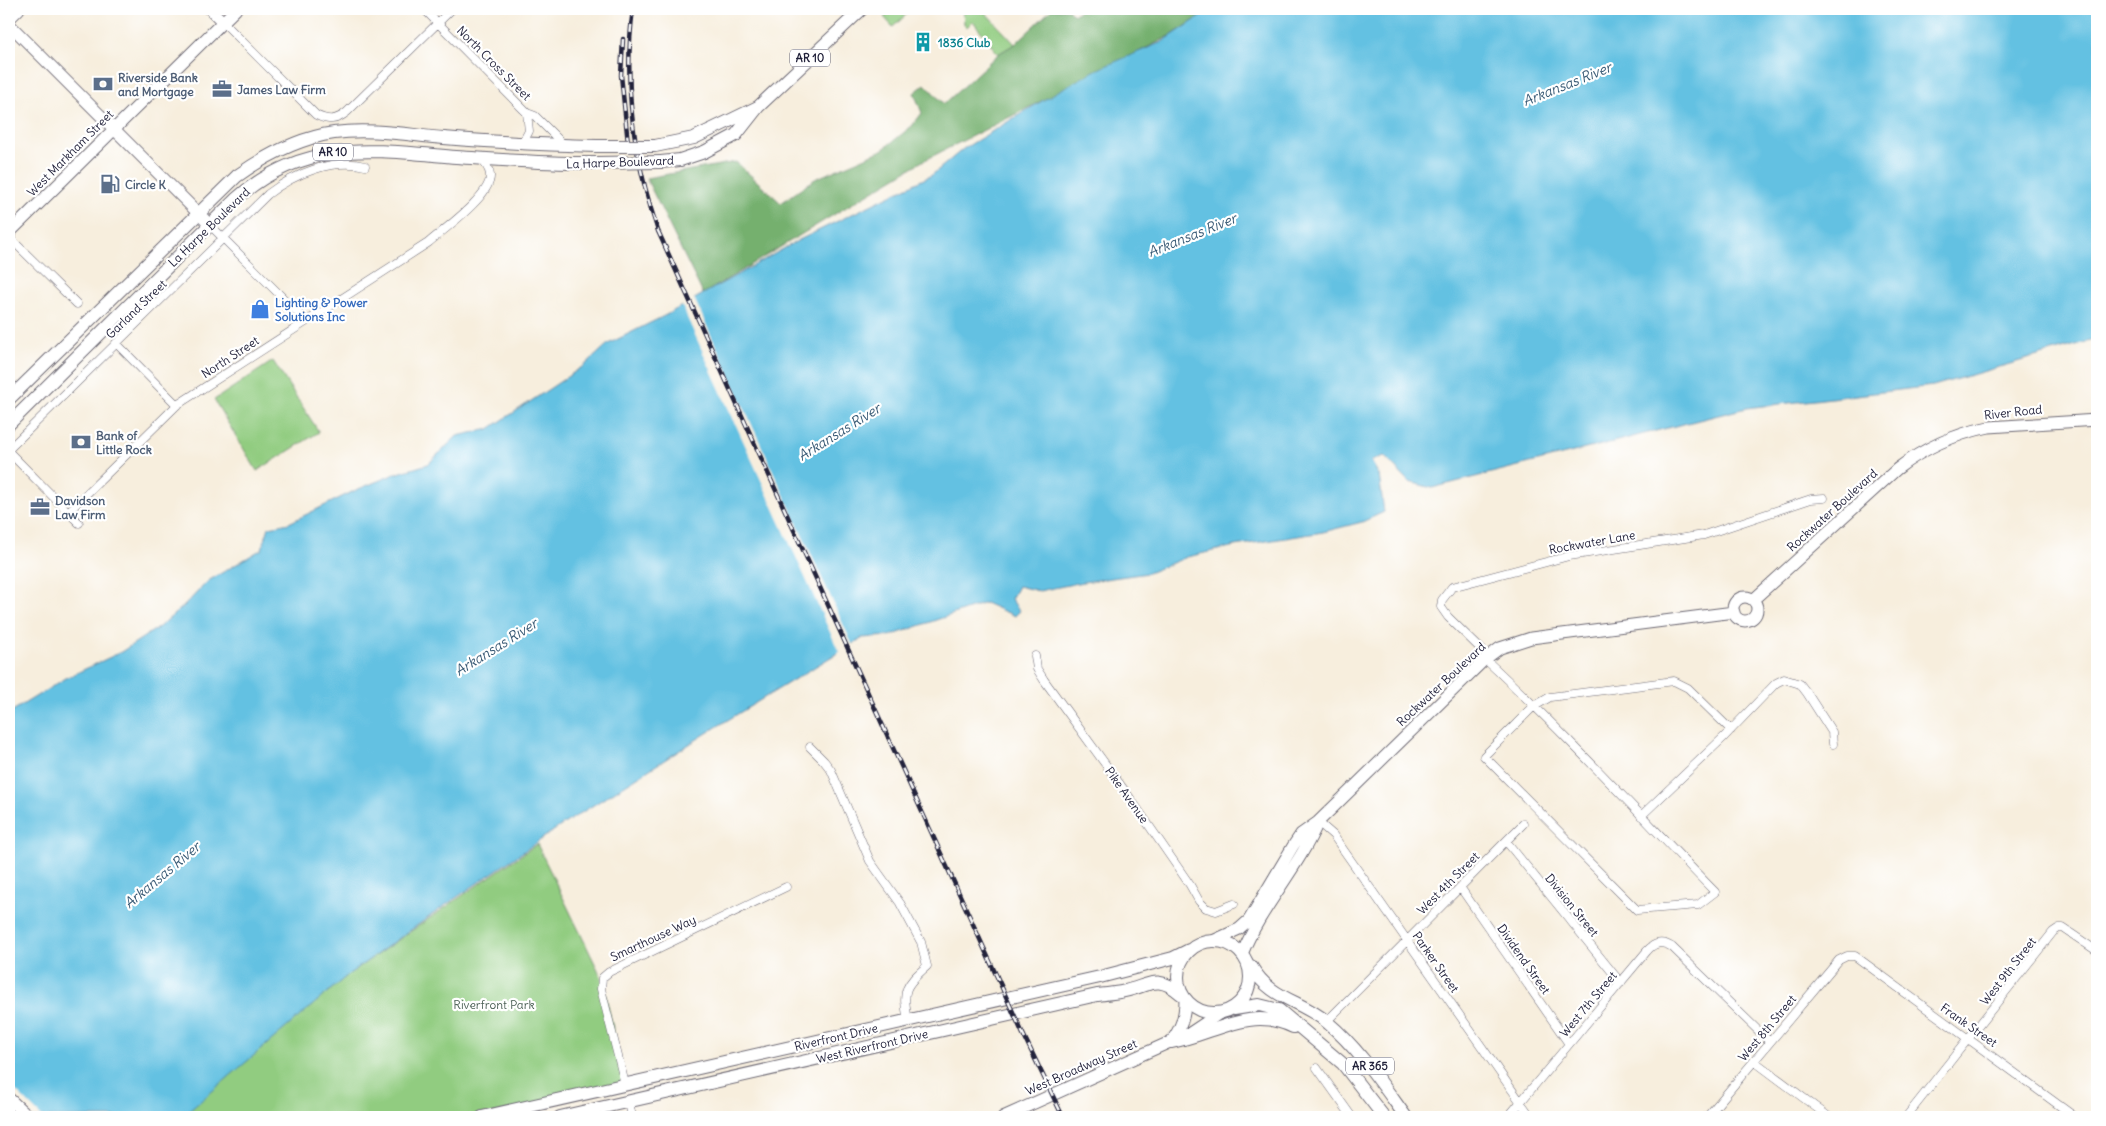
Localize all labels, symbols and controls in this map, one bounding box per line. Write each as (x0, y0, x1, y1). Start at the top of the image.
street label: North Cross Street (454, 23, 534, 103)
building icon: 1836 Club (912, 31, 934, 53)
place label: 1836 Club (938, 35, 991, 50)
road number: AR 10 (790, 49, 830, 66)
water label: Arkansas River (1520, 57, 1616, 110)
place label: Riverside Bank and Mortgage (118, 70, 198, 100)
bank icon: Riverside Bank and Mortgage (92, 73, 114, 95)
office icon: James Law Firm (211, 78, 233, 100)
place label: James Law Firm (237, 82, 326, 97)
street label: West Markham Street (24, 107, 116, 199)
road number: AR 10 (313, 144, 353, 160)
street label: La Harpe Boulevard (566, 153, 674, 171)
fuel station icon: Circle K (99, 173, 121, 195)
place label: Circle K (125, 177, 166, 192)
street label: La Harpe Boulevard (165, 184, 253, 270)
water label: Arkansas River (1145, 208, 1241, 261)
street label: Garland Street (102, 276, 170, 342)
place label: Lighting & Power Solutions Inc (275, 295, 368, 324)
shop icon: Lighting & Power Solutions Inc (249, 298, 271, 320)
street label: North Street (198, 333, 262, 381)
water label: Arkansas River (794, 398, 886, 465)
street label: River Road (1983, 401, 2043, 423)
place label: Bank of Little Rock (96, 428, 152, 457)
bank icon: Bank of Little Rock (70, 431, 92, 453)
street label: Rockwater Boulevard (1784, 466, 1880, 554)
place label: Davidson Law Firm (55, 493, 106, 522)
office icon: Davidson Law Firm (29, 496, 51, 518)
street label: Rockwater Lane (1548, 527, 1636, 557)
water label: Arkansas River (451, 613, 543, 680)
street label: Rockwater Boulevard (1393, 639, 1489, 729)
street label: Pike Avenue (1102, 764, 1152, 826)
water label: Arkansas River (120, 836, 206, 912)
street label: West 4th Street (1414, 849, 1482, 917)
street label: Division Street (1542, 871, 1602, 939)
street label: Smarthouse Way (608, 912, 698, 964)
street label: Dividend Street (1494, 921, 1554, 997)
street label: Parker Street (1410, 929, 1462, 995)
street label: West 9th Street (1977, 934, 2039, 1008)
street label: West 7th Street (1556, 968, 1620, 1040)
street label: West 8th Street (1735, 992, 1799, 1064)
park label: Riverfront Park (453, 997, 535, 1012)
street label: Frank Street (1938, 1000, 2000, 1050)
street label: Riverfront Drive (793, 1020, 879, 1054)
street label: West Riverfront Drive (815, 1026, 929, 1066)
street label: West Broadway Street (1023, 1036, 1139, 1098)
road number: AR 365 (1346, 1058, 1394, 1074)

